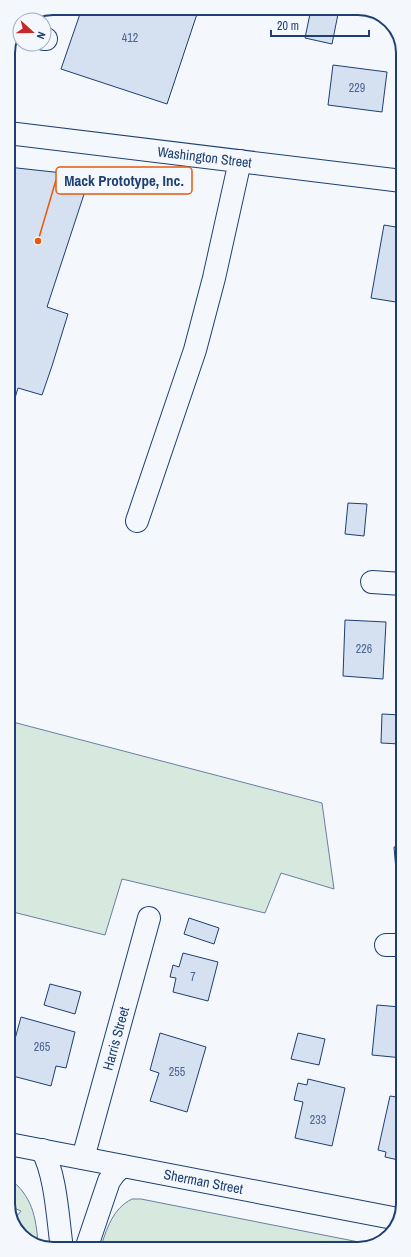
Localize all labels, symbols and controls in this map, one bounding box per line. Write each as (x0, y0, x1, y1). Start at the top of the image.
north arrow (12, 12, 52, 52)
scale bar (271, 12, 369, 38)
text: 20 m (277, 18, 299, 34)
text: N (34, 30, 49, 41)
house number: 412 (122, 30, 138, 46)
house number: 229 (349, 80, 365, 96)
street label: Washington Street (156, 142, 253, 172)
callout: Mack Prototype, Inc. (56, 167, 192, 194)
text: Mack Prototype, Inc. (64, 170, 184, 191)
house number: 226 (356, 641, 372, 657)
house number: 7 (190, 969, 196, 985)
street label: Harris Street (99, 1005, 133, 1072)
house number: 265 (34, 1039, 51, 1055)
house number: 255 (169, 1064, 186, 1080)
house number: 233 (310, 1112, 326, 1128)
street label: Sherman Street (162, 1165, 245, 1198)

